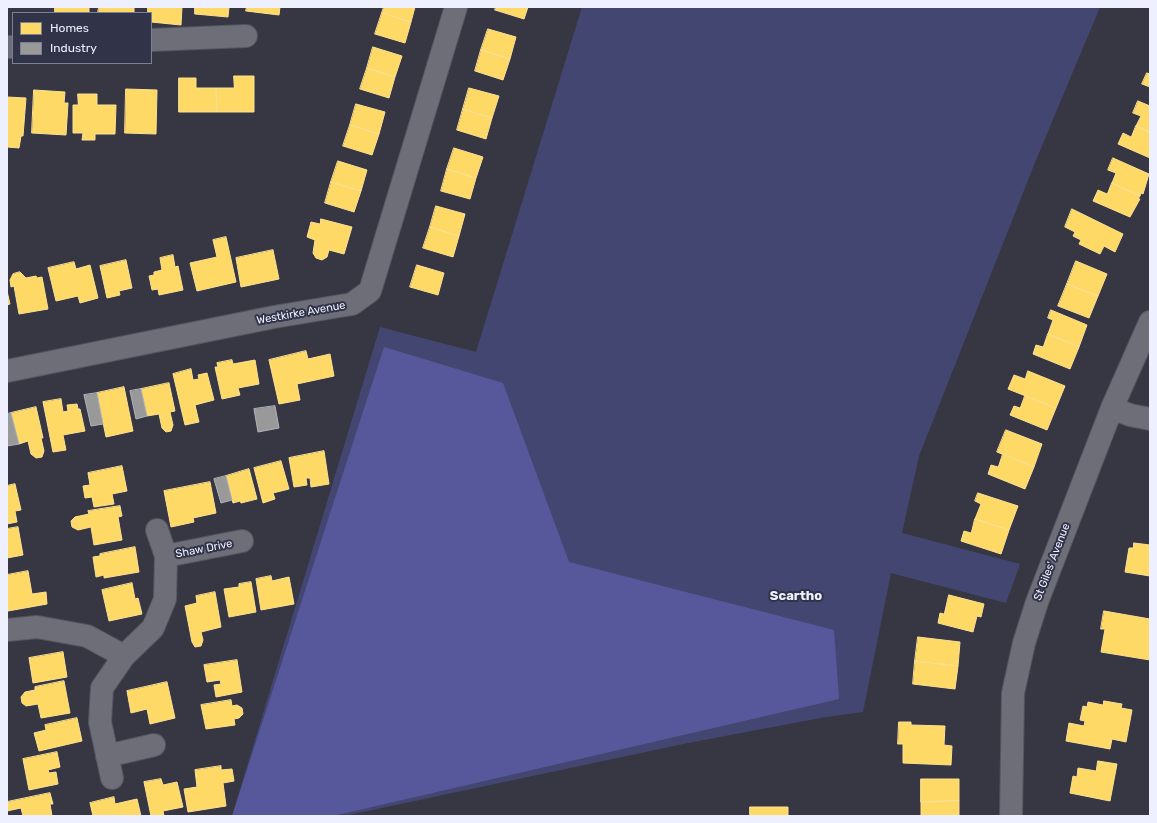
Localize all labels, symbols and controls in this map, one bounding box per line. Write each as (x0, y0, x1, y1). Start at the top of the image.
legend (12, 12, 152, 64)
text: Homes (50, 21, 89, 35)
text: Industry (50, 41, 97, 55)
street label: Westkirke Avenue (256, 299, 346, 327)
street label: St Giles' Avenue (1031, 521, 1073, 603)
street label: Shaw Drive (174, 537, 234, 561)
district label: Scartho (770, 588, 822, 604)

